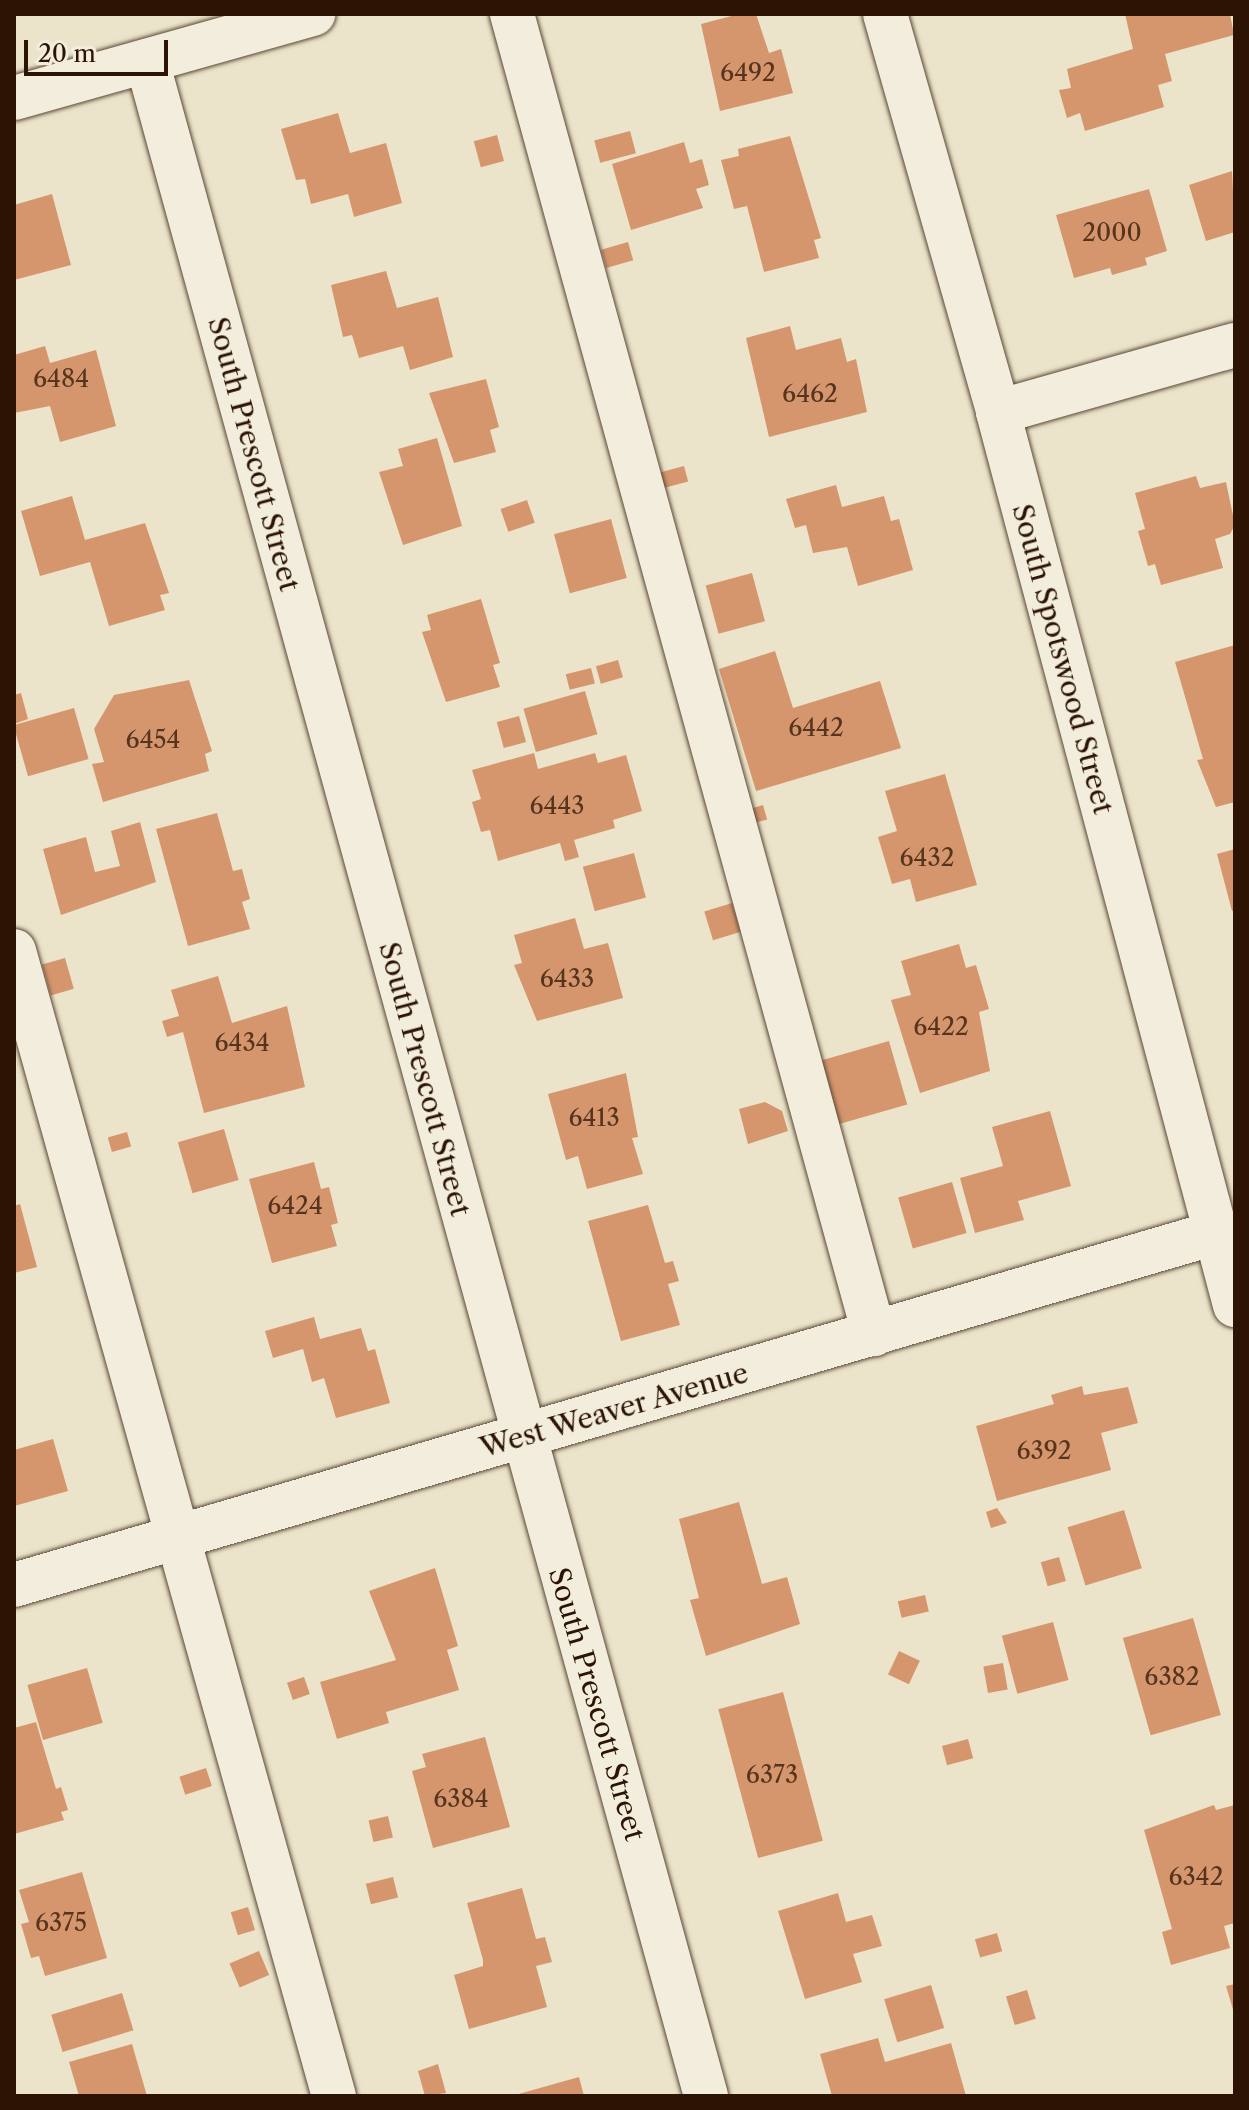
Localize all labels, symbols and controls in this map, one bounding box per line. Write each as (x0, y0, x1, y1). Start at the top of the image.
scale bar (28, 24, 172, 74)
text: 20 m (38, 39, 96, 68)
house number: 6492 (720, 59, 776, 87)
house number: 2000 (1082, 219, 1142, 247)
street label: South Prescott Street (201, 313, 307, 595)
house number: 6484 (33, 365, 89, 393)
house number: 6462 (782, 380, 838, 408)
street label: South Spotswood Street (1005, 500, 1121, 818)
house number: 6442 (788, 714, 844, 742)
house number: 6454 (126, 726, 180, 754)
house number: 6443 (529, 792, 585, 820)
house number: 6432 (900, 844, 954, 872)
street label: South Prescott Street (372, 938, 478, 1220)
house number: 6433 (540, 965, 594, 993)
house number: 6422 (913, 1013, 969, 1041)
house number: 6434 (214, 1029, 270, 1057)
house number: 6413 (568, 1104, 620, 1132)
house number: 6424 (267, 1192, 323, 1220)
street label: West Weaver Avenue (475, 1355, 753, 1465)
house number: 6392 (1016, 1437, 1072, 1465)
street label: South Prescott Street (542, 1564, 652, 1844)
house number: 6382 (1144, 1663, 1200, 1691)
house number: 6373 (746, 1761, 798, 1789)
house number: 6384 (433, 1785, 489, 1813)
house number: 6342 (1169, 1863, 1223, 1891)
house number: 6375 (35, 1909, 87, 1937)

